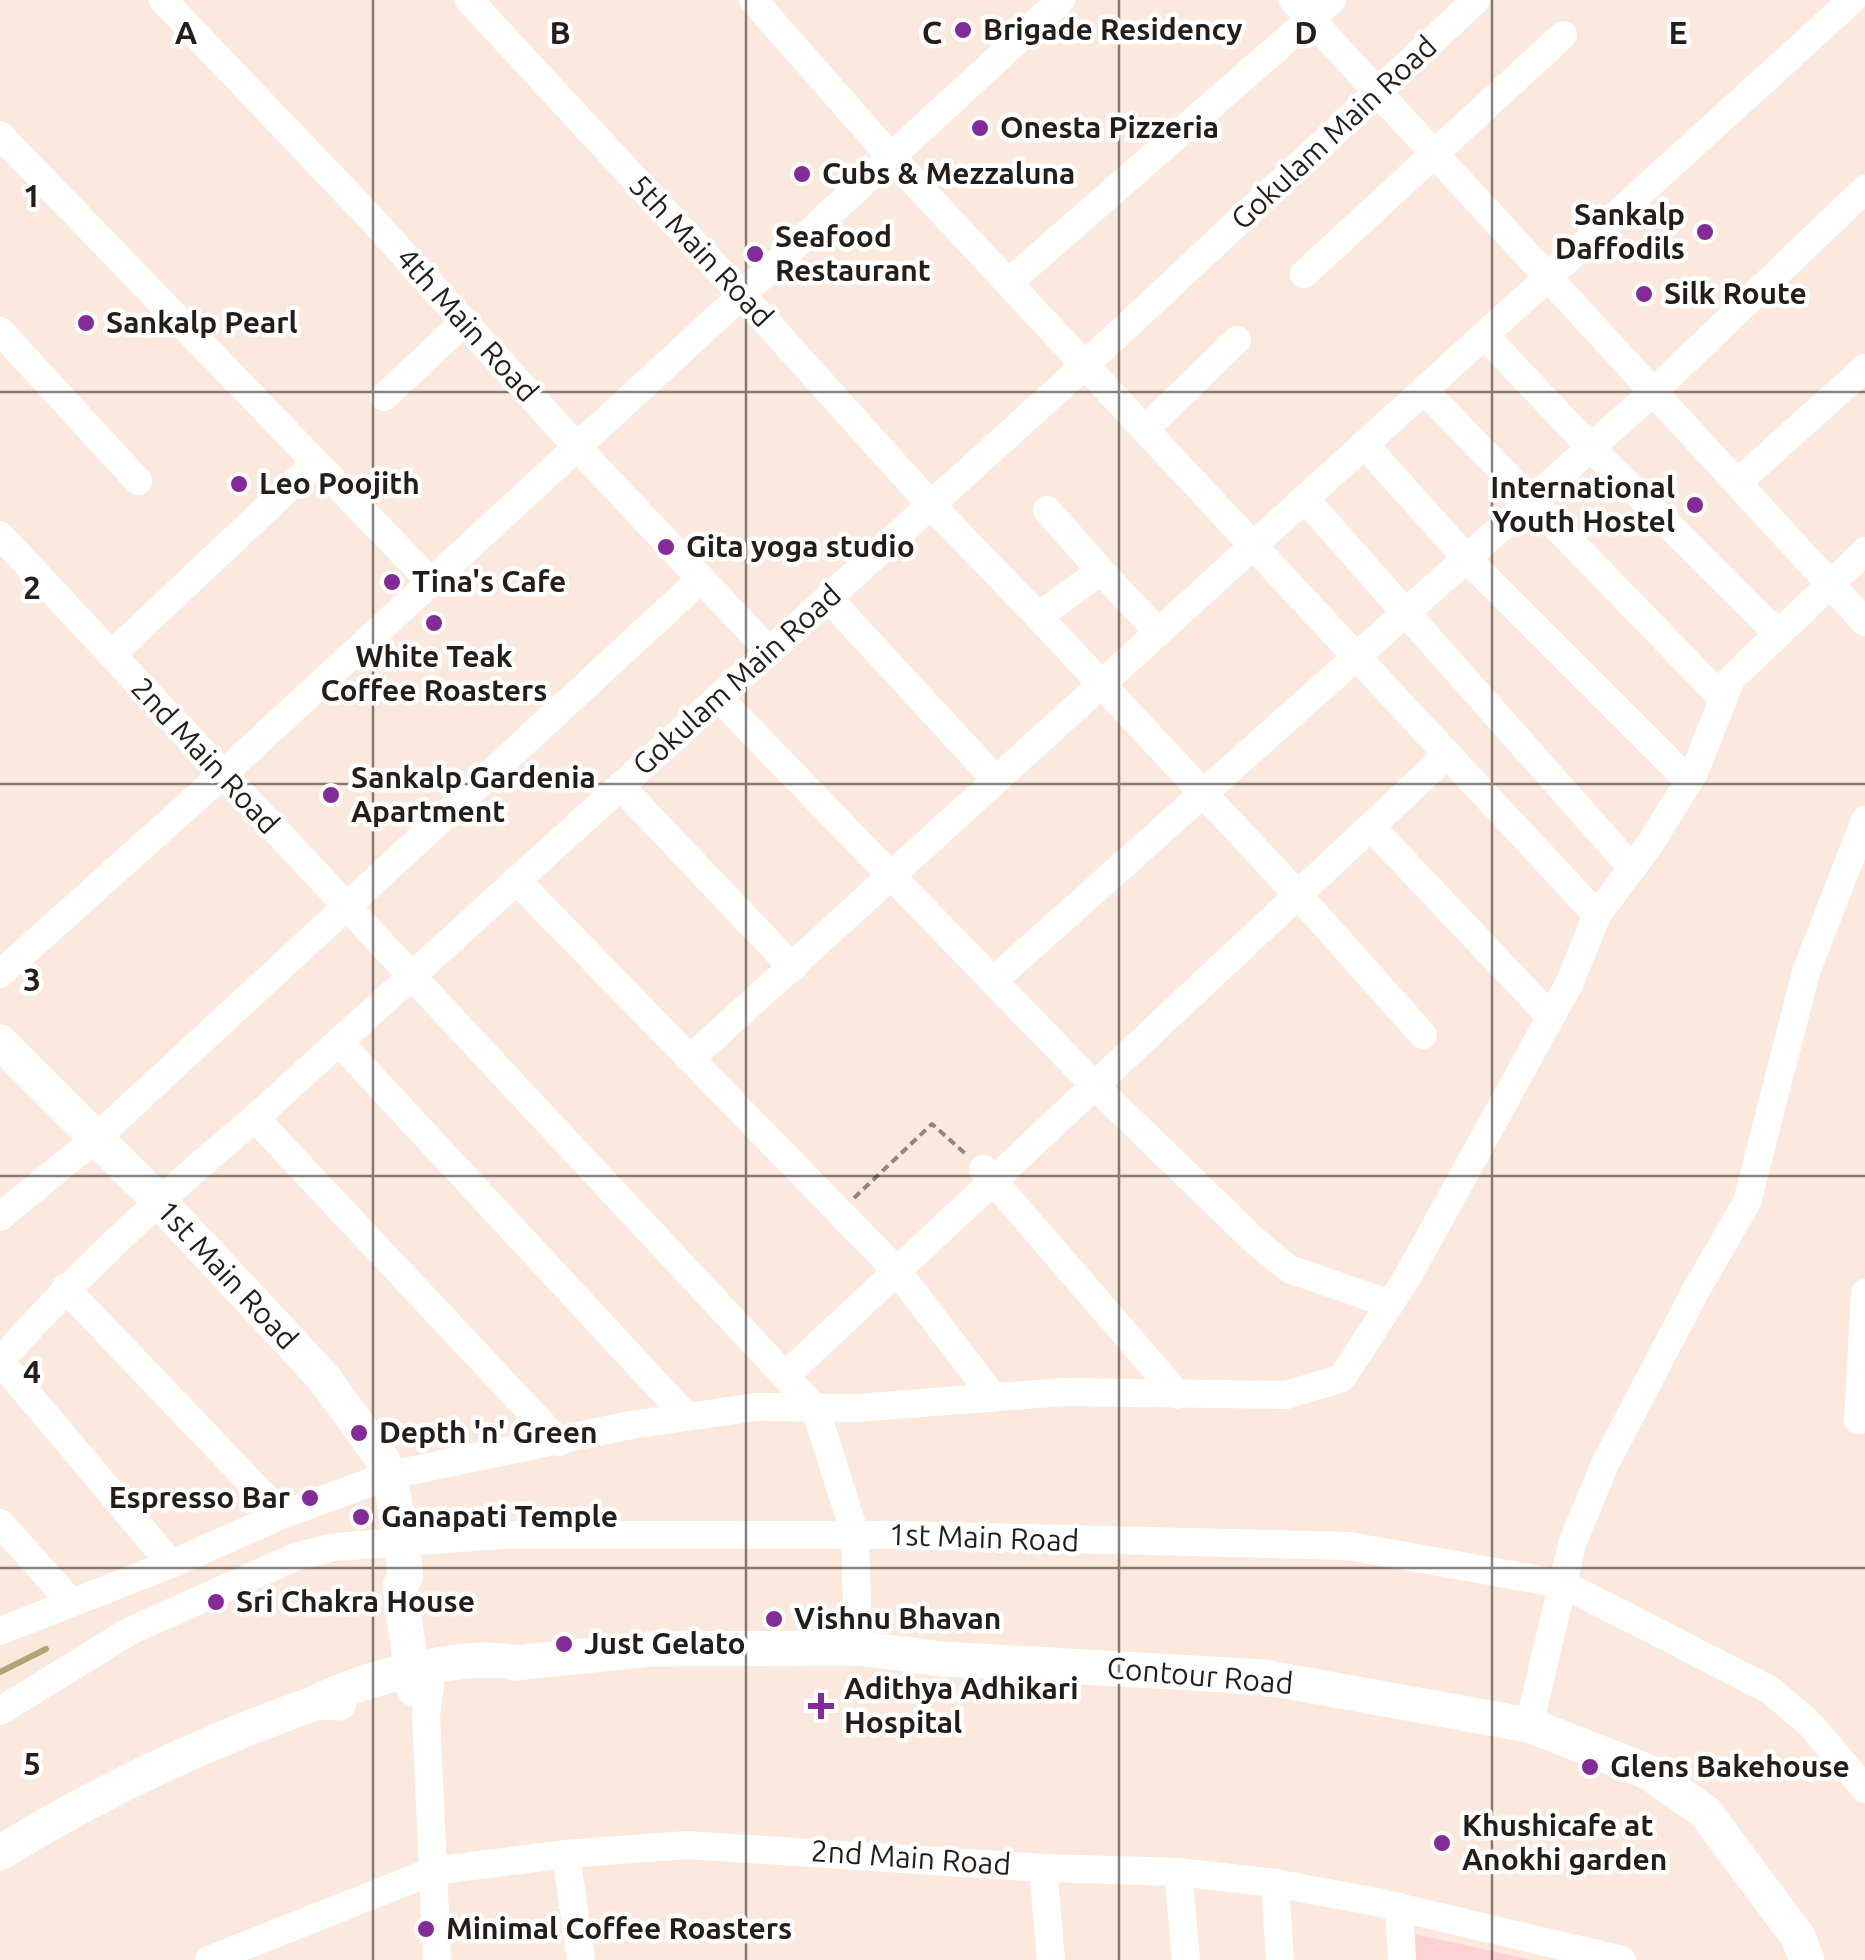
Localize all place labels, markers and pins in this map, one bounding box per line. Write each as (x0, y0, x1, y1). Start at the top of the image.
place label: Brigade Residency (983, 12, 1243, 46)
marker: Brigade Residency (952, 19, 974, 41)
place label: Onesta Pizzeria (1000, 110, 1219, 144)
marker: Onesta Pizzeria (969, 117, 991, 139)
place label: Cubs & Mezzaluna (822, 156, 1075, 190)
marker: Cubs & Mezzaluna (791, 163, 813, 185)
place label: Sankalp Daffodils (1555, 197, 1685, 265)
place label: Seafood Restaurant (775, 219, 931, 287)
marker: Sankalp Daffodils (1694, 221, 1716, 243)
marker: Seafood Restaurant (744, 243, 766, 265)
place label: Silk Route (1664, 276, 1807, 310)
marker: Silk Route (1633, 283, 1655, 305)
place label: Sankalp Pearl (106, 305, 298, 339)
marker: Sankalp Pearl (75, 312, 97, 334)
place label: Leo Poojith (259, 466, 420, 500)
place label: International Youth Hostel (1490, 470, 1675, 538)
marker: Leo Poojith (228, 473, 250, 495)
marker: International Youth Hostel (1684, 494, 1706, 516)
place label: Gita yoga studio (686, 529, 915, 563)
marker: Gita yoga studio (655, 536, 677, 558)
place label: Tina's Cafe (412, 564, 566, 598)
marker: Tina's Cafe (381, 571, 403, 593)
marker: White Teak Coffee Roasters (423, 612, 445, 634)
place label: White Teak Coffee Roasters (321, 639, 548, 707)
place label: Sankalp Gardenia Apartment (351, 760, 596, 828)
marker: Sankalp Gardenia Apartment (320, 784, 342, 806)
place label: Depth 'n' Green (379, 1415, 598, 1449)
marker: Depth 'n' Green (348, 1422, 370, 1444)
place label: Espresso Bar (109, 1480, 291, 1514)
marker: Espresso Bar (299, 1487, 321, 1509)
place label: Ganapati Temple (381, 1499, 618, 1533)
marker: Ganapati Temple (350, 1506, 372, 1528)
place label: Sri Chakra House (236, 1584, 475, 1618)
marker: Sri Chakra House (205, 1591, 227, 1613)
place label: Vishnu Bhavan (794, 1601, 1001, 1635)
marker: Vishnu Bhavan (763, 1608, 785, 1630)
place label: Just Gelato (584, 1626, 746, 1660)
marker: Just Gelato (553, 1633, 575, 1655)
place label: Adithya Adhikari Hospital (844, 1671, 1079, 1739)
marker: Adithya Adhikari Hospital (808, 1693, 834, 1719)
place label: Glens Bakehouse (1610, 1749, 1850, 1783)
marker: Glens Bakehouse (1579, 1756, 1601, 1778)
place label: Khushicafe at Anokhi garden (1462, 1808, 1667, 1876)
marker: Khushicafe at Anokhi garden (1431, 1832, 1453, 1854)
place label: Minimal Coffee Roasters (446, 1911, 792, 1945)
marker: Minimal Coffee Roasters (415, 1918, 437, 1940)

